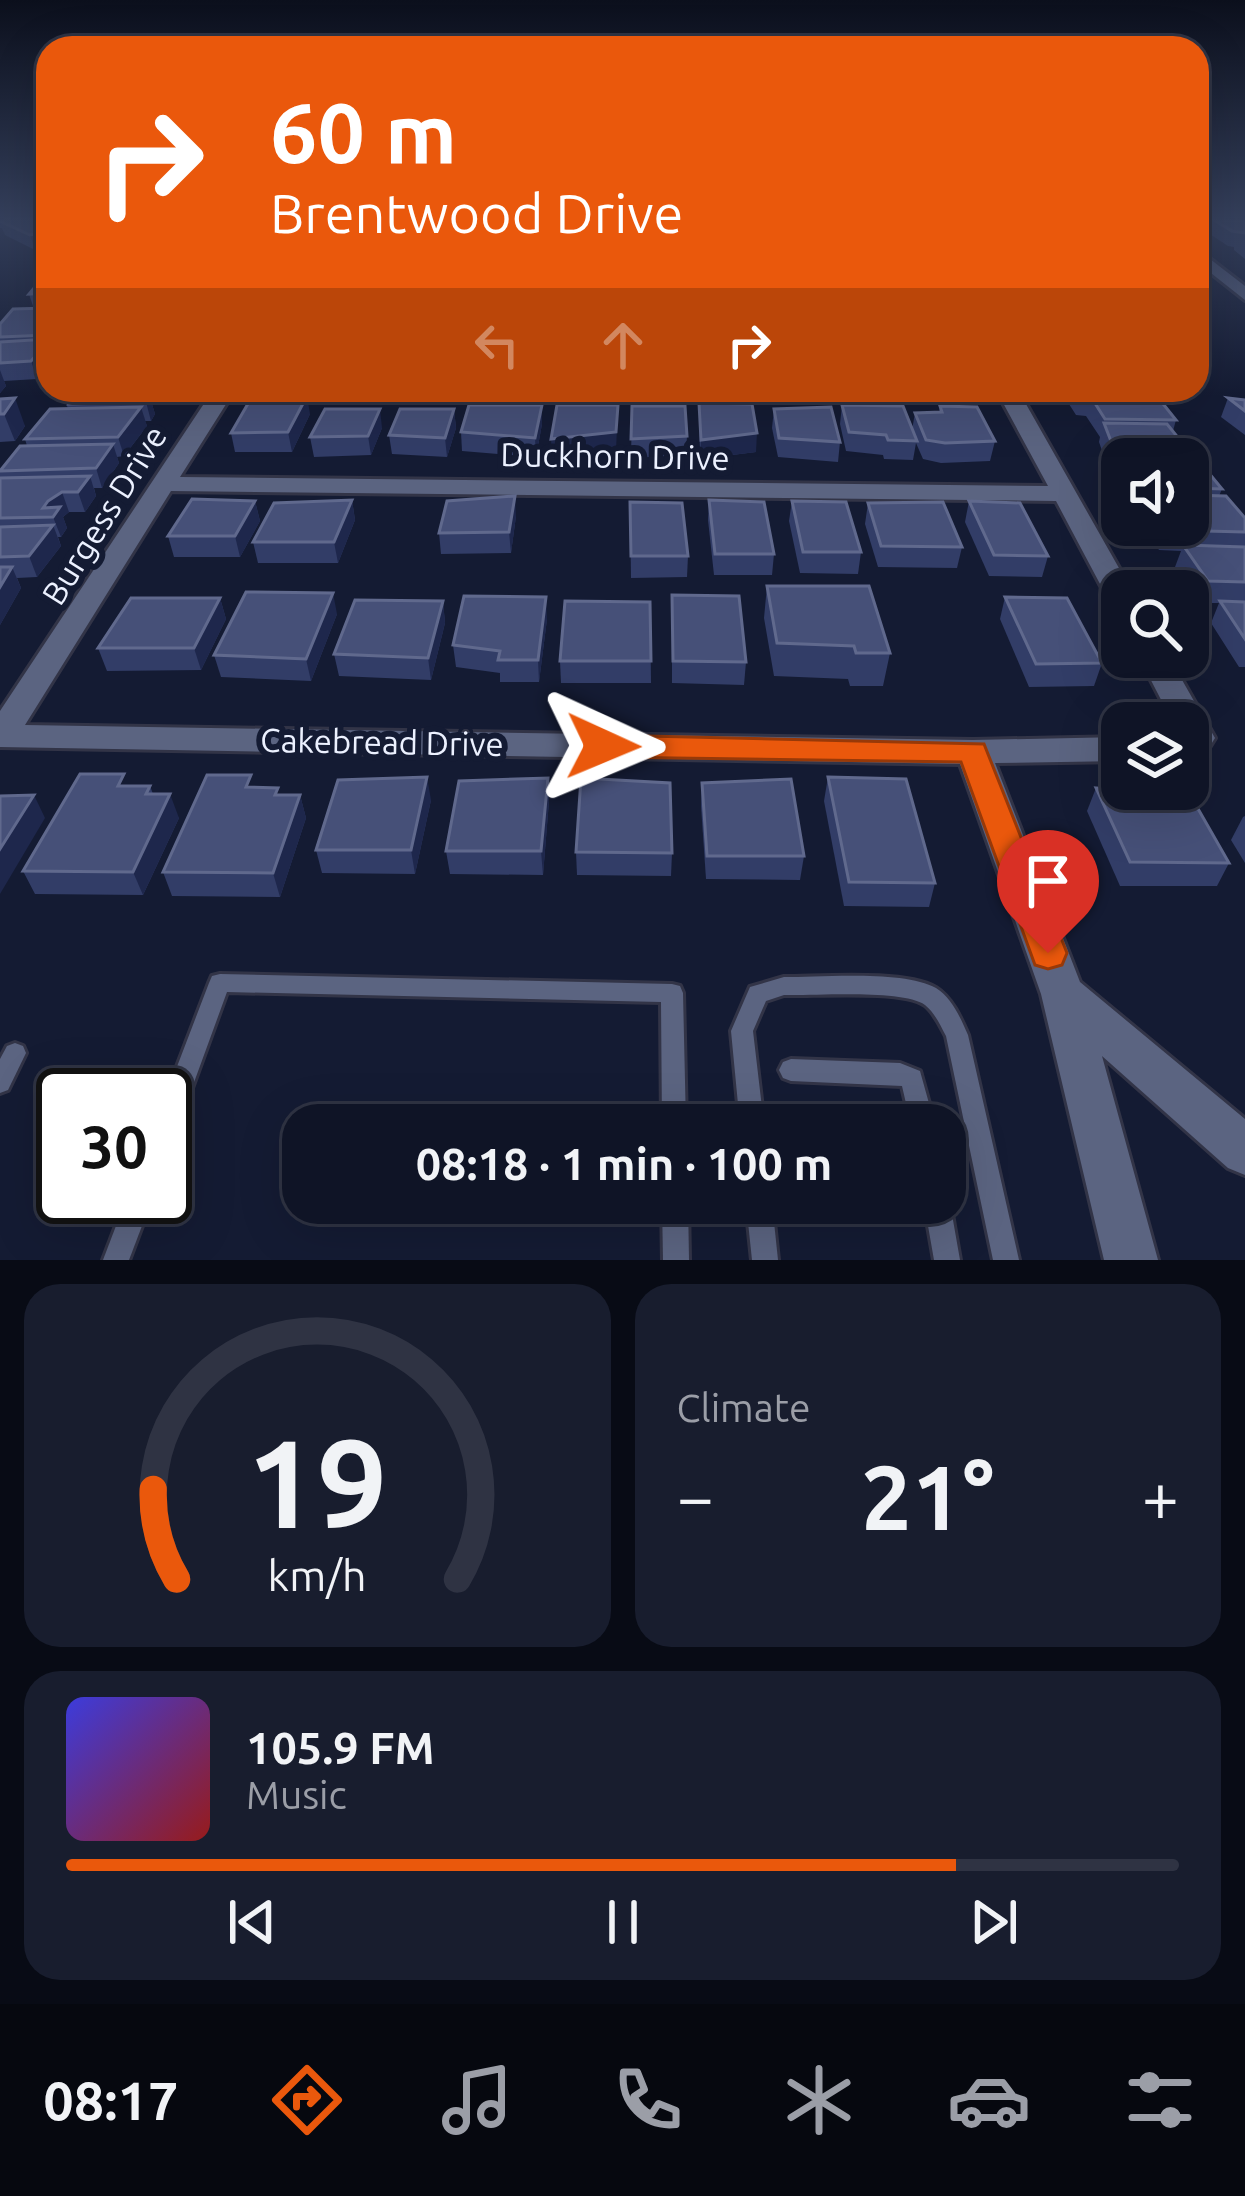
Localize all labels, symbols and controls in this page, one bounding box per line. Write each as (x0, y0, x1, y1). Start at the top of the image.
icon: right (72, 84, 228, 240)
text: 60 m (270, 85, 457, 179)
text: Brentwood Drive (270, 183, 683, 243)
icon: left (464, 312, 530, 378)
icon: ahead (590, 312, 656, 378)
icon: right (716, 312, 782, 378)
street label: Burgess Drive (34, 419, 173, 611)
street label: Duckhorn Drive (500, 435, 730, 476)
map controls (1101, 438, 1209, 810)
button: sound (1101, 438, 1209, 546)
button: search (1101, 570, 1209, 678)
position arrow (540, 683, 666, 809)
button: layers (1101, 702, 1209, 810)
street label: Cakebread Drive (260, 721, 504, 762)
pin (997, 830, 1099, 953)
icon: arrive (1015, 848, 1081, 914)
speed limit sign: 30 (36, 1068, 192, 1224)
text: 08:18 · 1 min · 100 m (416, 1138, 832, 1189)
text: Climate (677, 1386, 811, 1429)
text: 19 (247, 1412, 388, 1552)
text: 21° (861, 1446, 994, 1547)
text: − (677, 1459, 714, 1533)
text: + (1142, 1459, 1179, 1533)
text: km/h (268, 1550, 367, 1598)
text: 105.9 FM (246, 1722, 435, 1773)
text: Music (246, 1773, 347, 1816)
icon: previous (219, 1889, 285, 1955)
icon: pause (590, 1889, 656, 1955)
icon: next (961, 1889, 1027, 1955)
icon: directions (265, 2058, 349, 2142)
icon: music (435, 2058, 519, 2142)
icon: phone (606, 2058, 690, 2142)
icon: climate (777, 2058, 861, 2142)
icon: car (947, 2058, 1031, 2142)
icon: filters (1118, 2058, 1202, 2142)
text: 08:17 (43, 2070, 178, 2130)

